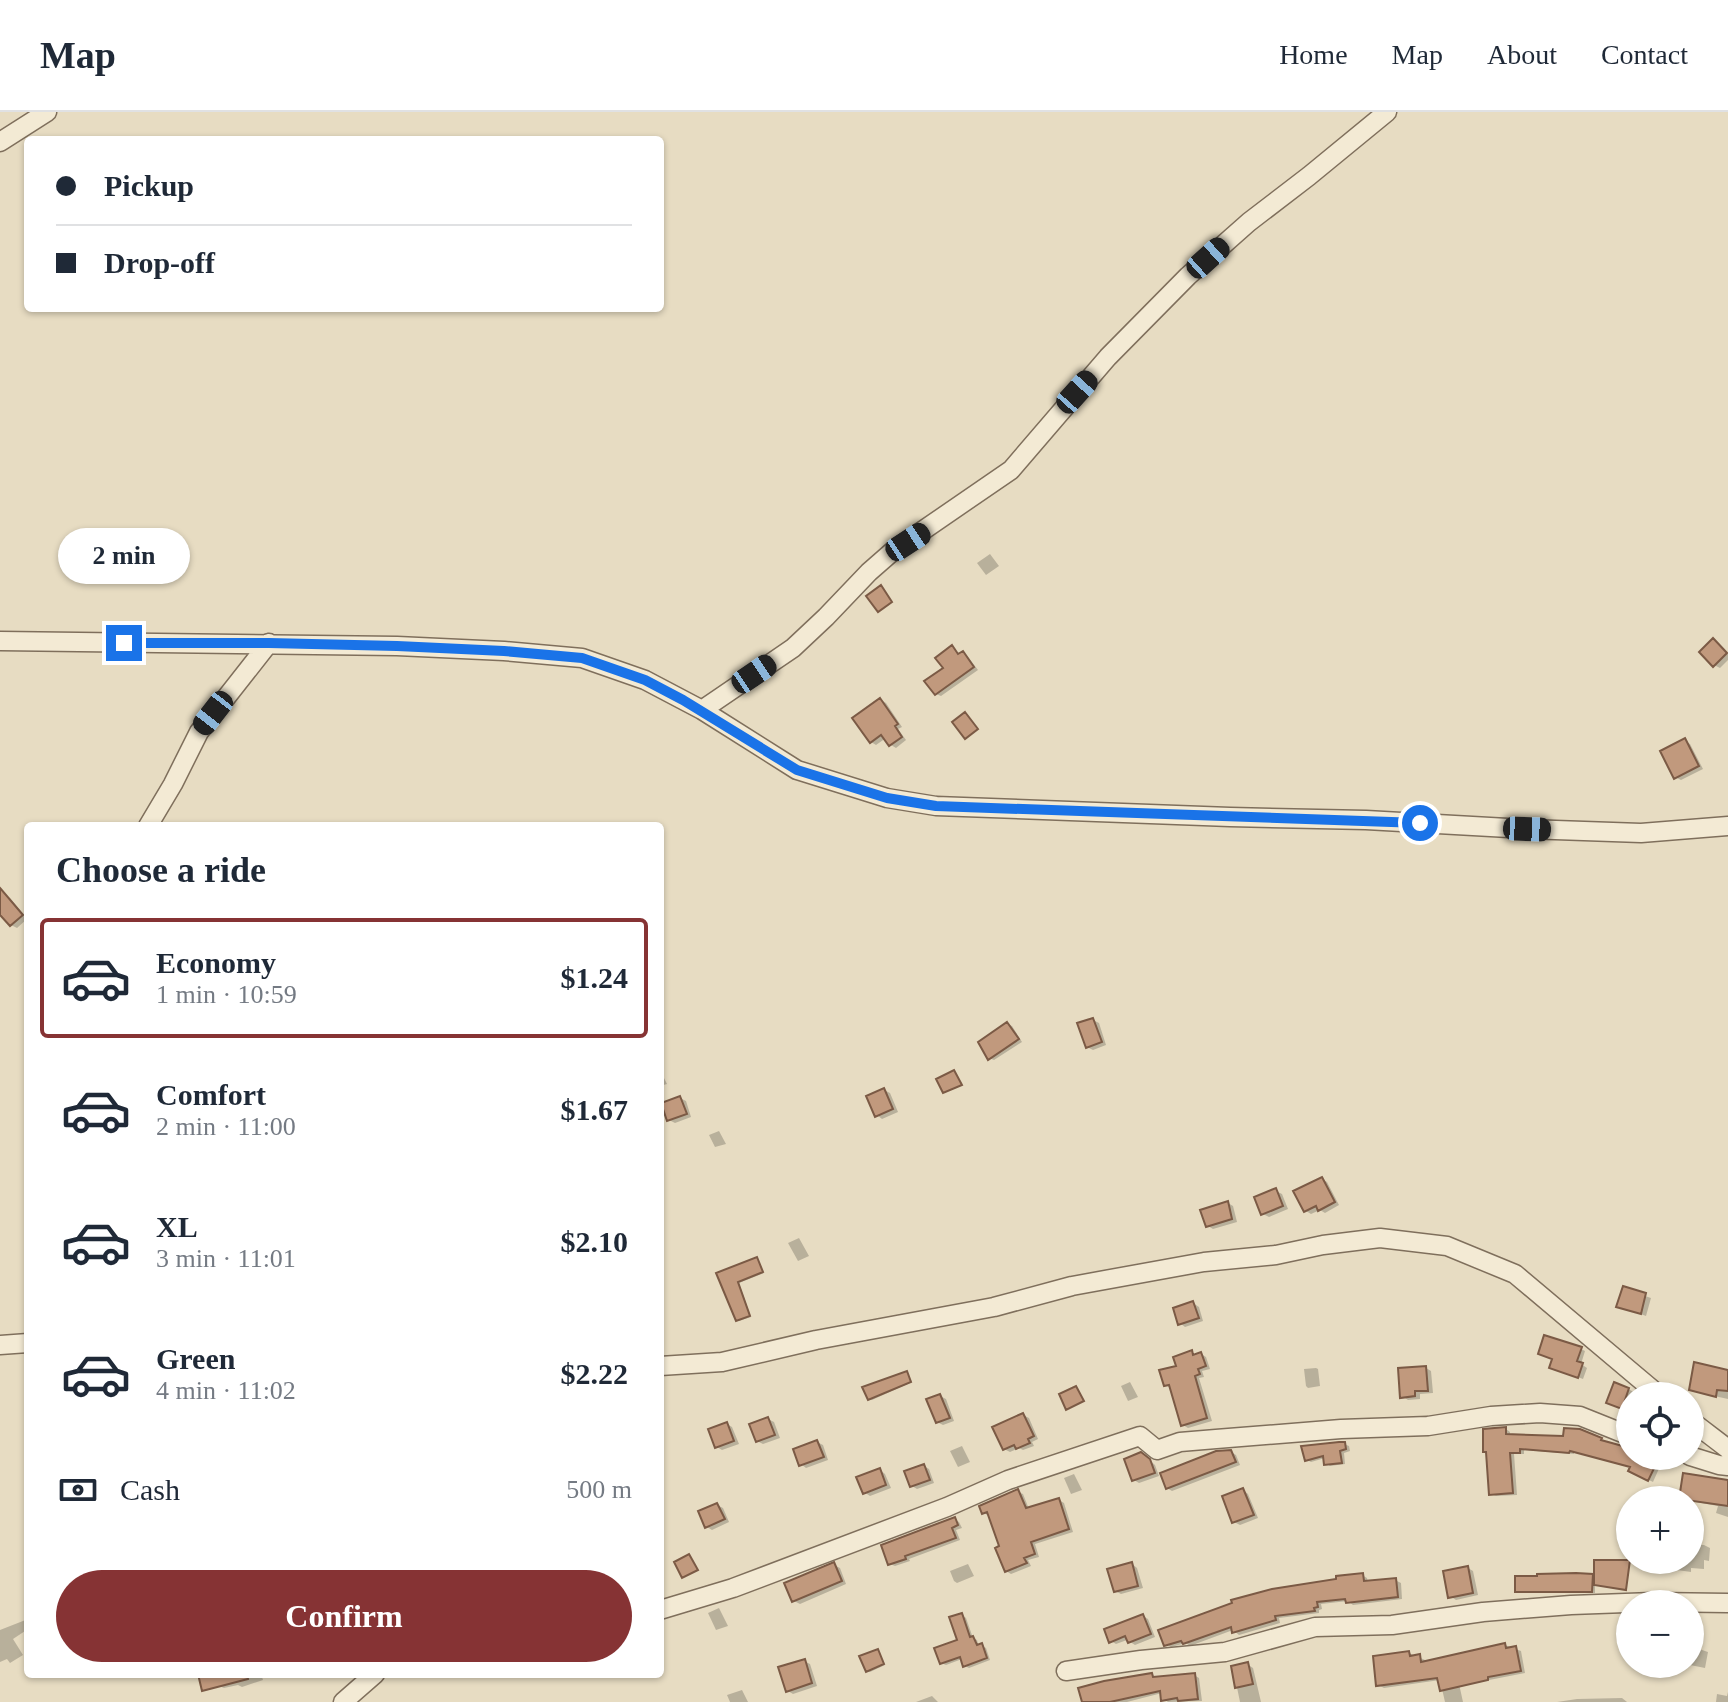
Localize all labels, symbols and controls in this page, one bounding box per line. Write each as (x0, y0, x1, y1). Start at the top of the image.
text: Map (40, 34, 116, 76)
text: Home (1279, 39, 1348, 70)
text: Map (1392, 39, 1443, 70)
text: About (1487, 39, 1557, 70)
text: Contact (1601, 39, 1688, 70)
text: Pickup (104, 169, 194, 202)
car (1182, 233, 1234, 283)
text: Drop-off (104, 246, 215, 279)
car (1052, 366, 1102, 418)
car (881, 519, 935, 565)
callout: 2 min (58, 527, 190, 583)
text: 2 min (93, 541, 155, 570)
route end (106, 625, 142, 661)
car (727, 651, 781, 697)
car (189, 687, 237, 739)
route start (1402, 805, 1438, 841)
car (1503, 816, 1551, 842)
text: Choose a ride (56, 850, 266, 890)
icon: car (60, 942, 132, 1014)
text: Economy (156, 946, 276, 979)
text: $1.24 (561, 961, 628, 994)
text: 1 min · 10:59 (156, 980, 297, 1009)
icon: car (60, 1074, 132, 1146)
text: Comfort (156, 1078, 266, 1111)
text: $1.67 (561, 1093, 628, 1126)
text: 2 min · 11:00 (156, 1112, 296, 1141)
icon: car (60, 1206, 132, 1278)
text: XL (156, 1210, 198, 1243)
text: $2.10 (561, 1225, 628, 1258)
text: 3 min · 11:01 (156, 1244, 296, 1273)
icon: car (60, 1338, 132, 1410)
text: Green (156, 1342, 235, 1375)
text: $2.22 (561, 1357, 628, 1390)
text: 4 min · 11:02 (156, 1376, 296, 1405)
map controls (1616, 1382, 1704, 1678)
button: locate (1616, 1382, 1704, 1470)
icon: cash (56, 1468, 100, 1512)
text: Cash (120, 1473, 180, 1506)
text: 500 m (566, 1475, 632, 1504)
button: + (1616, 1486, 1704, 1574)
button: Confirm (56, 1570, 632, 1662)
button: − (1616, 1590, 1704, 1678)

